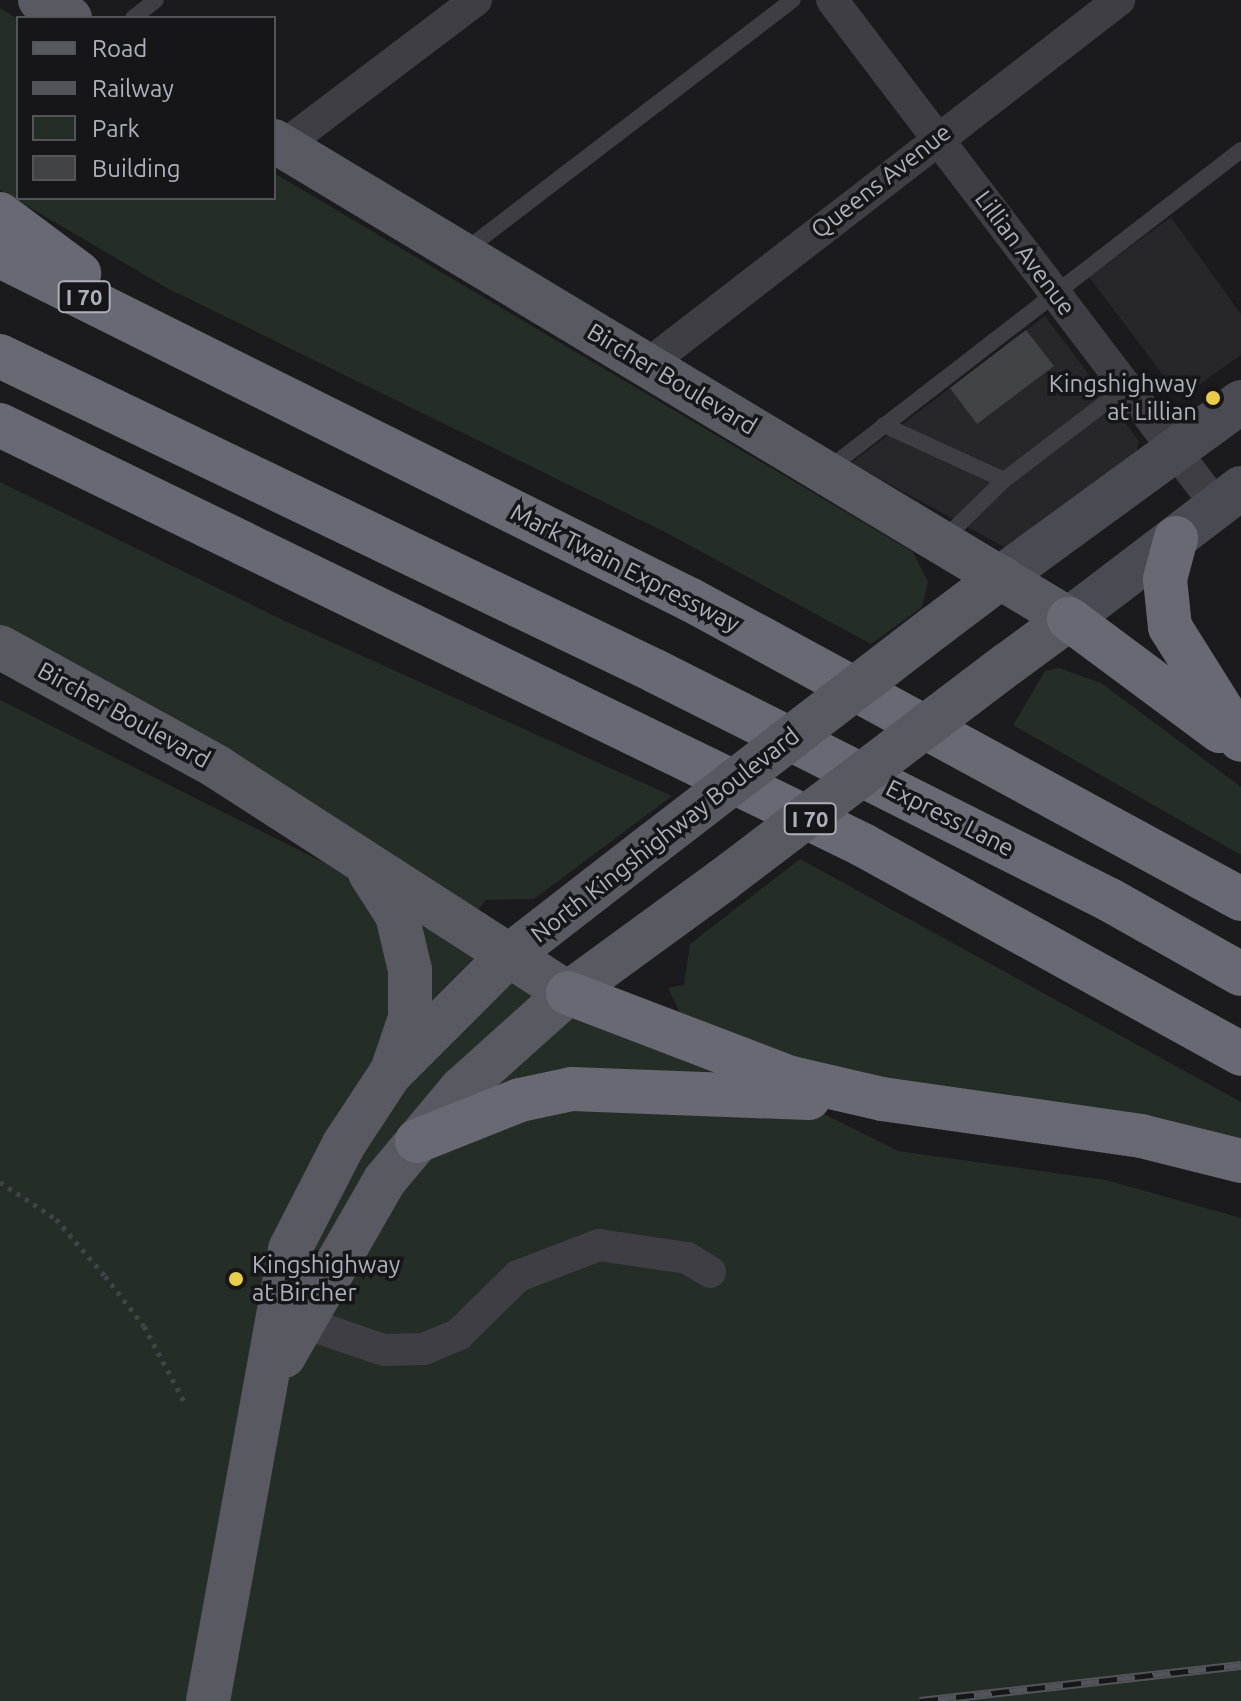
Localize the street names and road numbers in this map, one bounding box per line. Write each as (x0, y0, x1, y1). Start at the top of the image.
street label: Queens Avenue (805, 118, 957, 244)
street label: Lillian Avenue (969, 185, 1081, 321)
road number: I 70 (56, 279, 112, 315)
street label: Bircher Boulevard (582, 317, 762, 441)
street label: Mark Twain Expressway (506, 498, 744, 638)
street label: Bircher Boulevard (33, 656, 215, 774)
street label: North Kingshighway Boulevard (525, 721, 805, 949)
street label: Express Lane (881, 773, 1019, 863)
road number: I 70 (782, 801, 838, 837)

